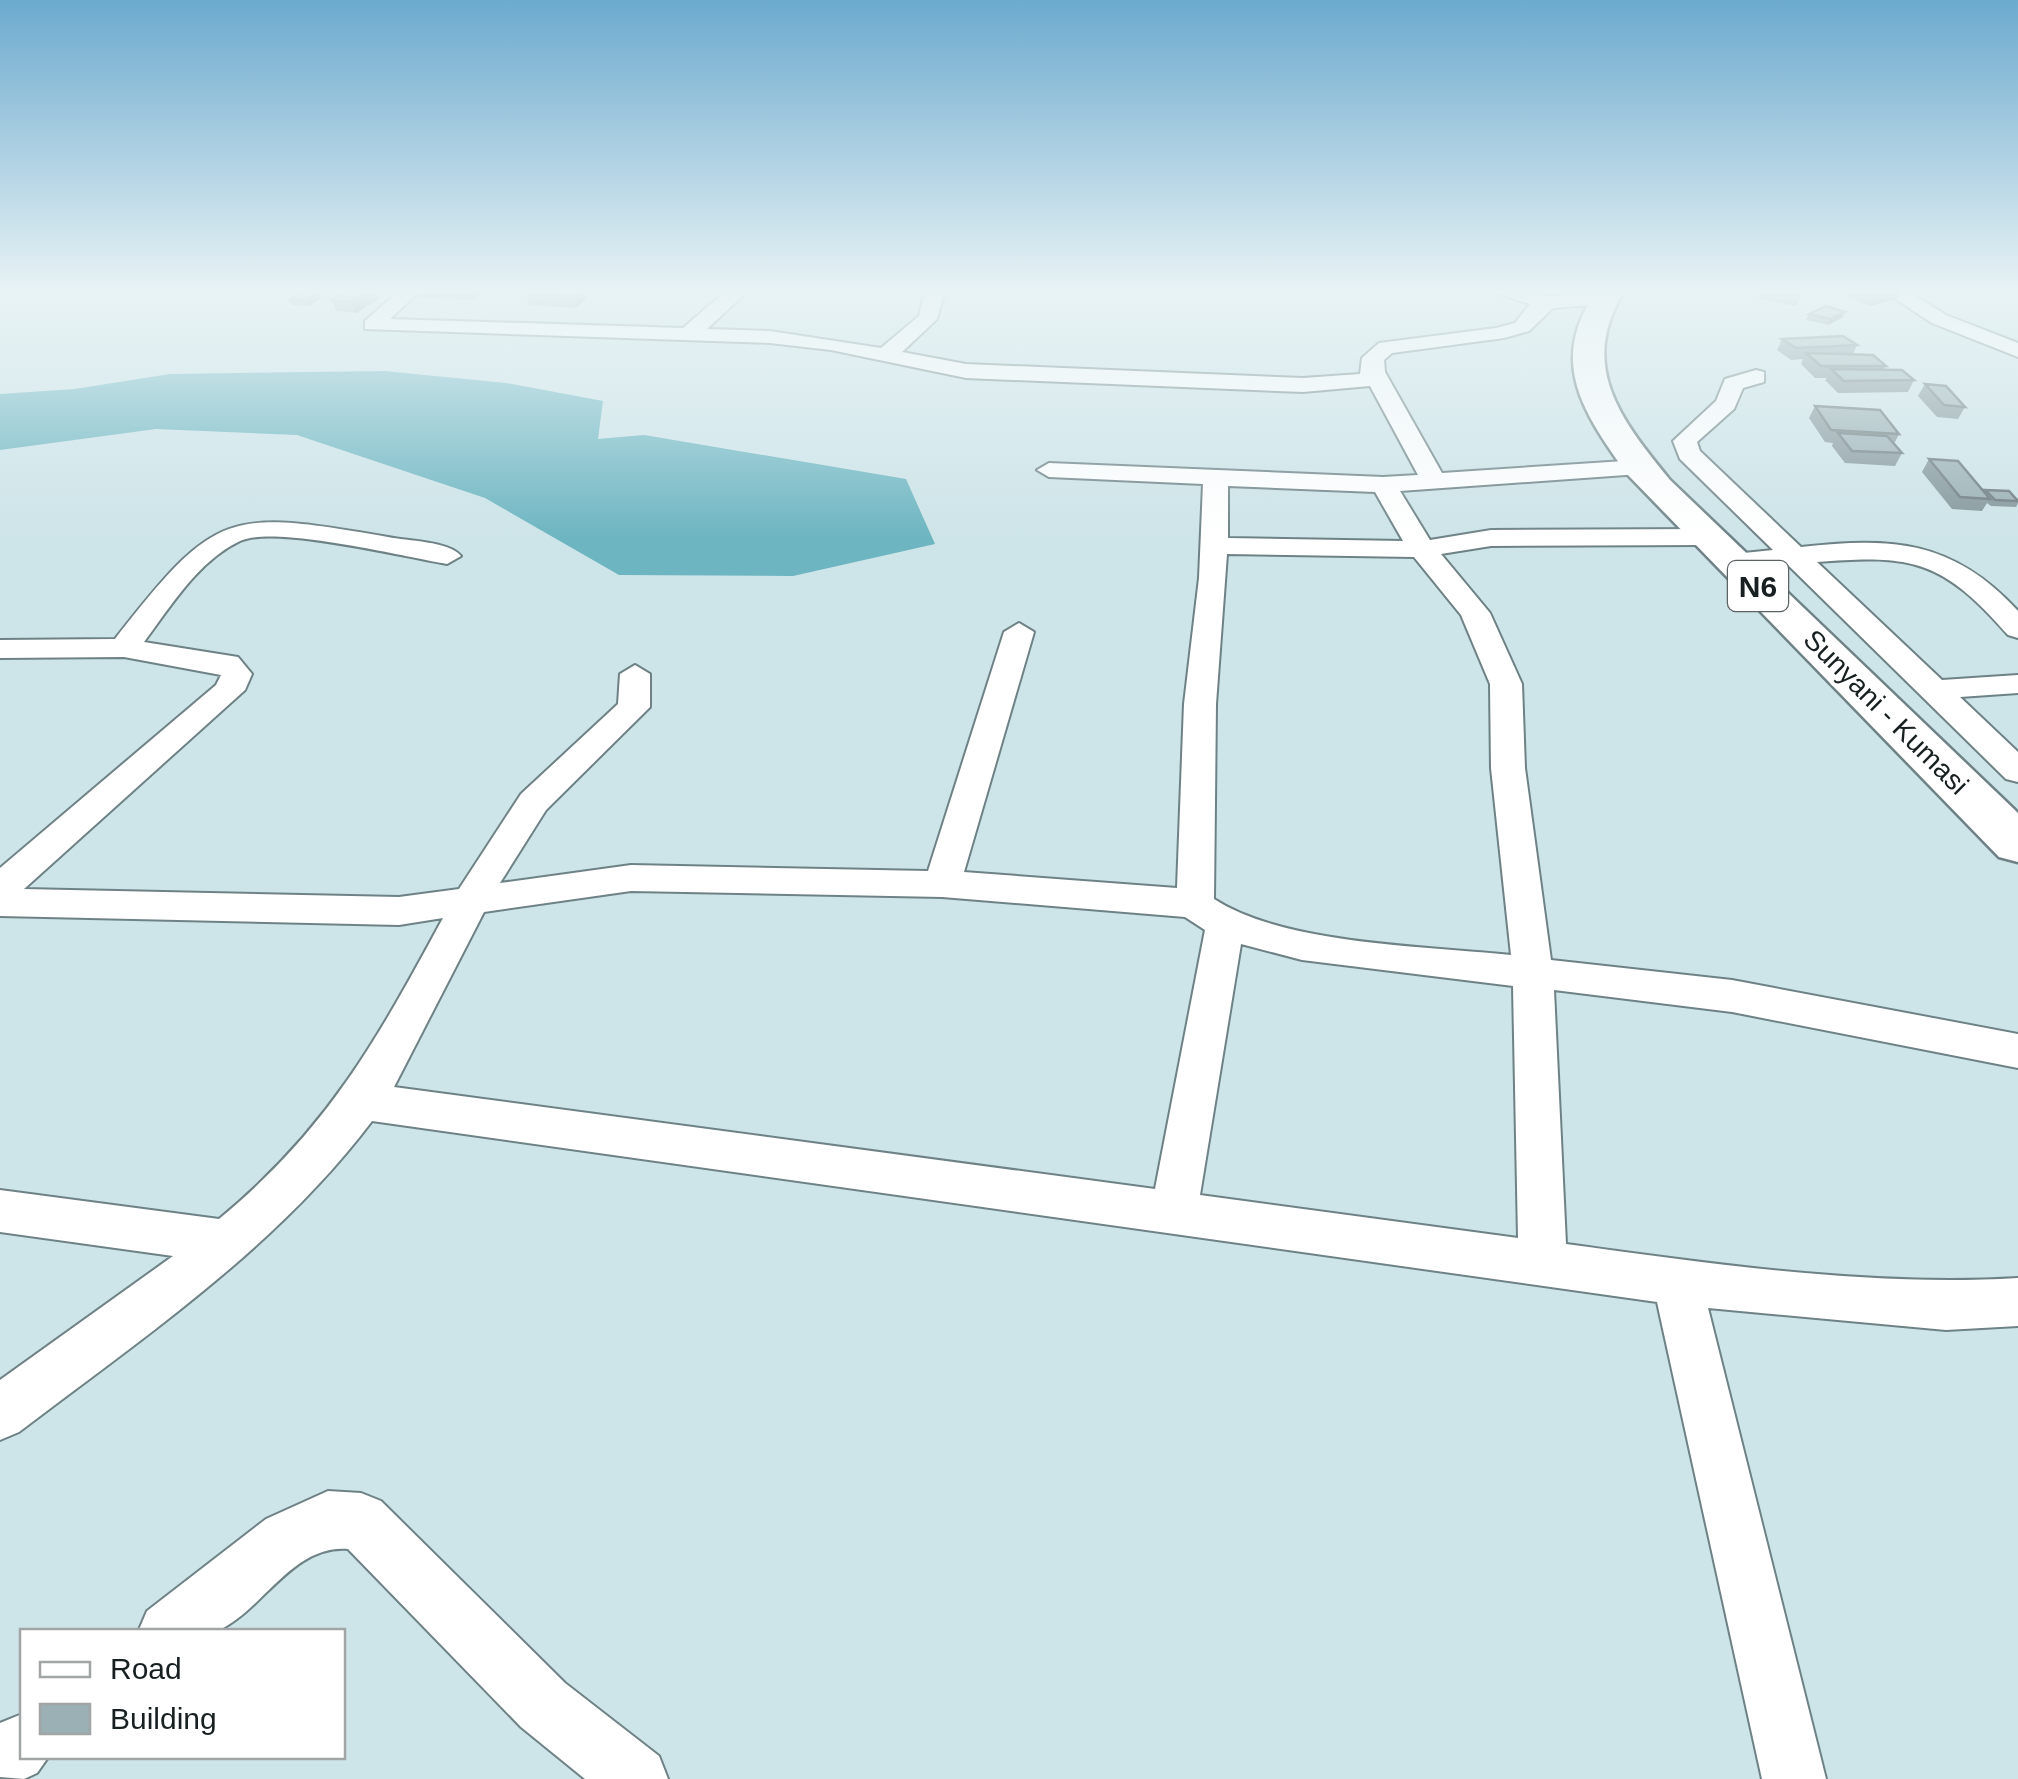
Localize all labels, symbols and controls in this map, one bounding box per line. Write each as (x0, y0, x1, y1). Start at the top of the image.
road number: N6 (1728, 561, 1788, 611)
street label: Sunyani - Kumasi (1797, 623, 1975, 801)
legend (20, 1629, 345, 1759)
text: Road (110, 1652, 182, 1685)
text: Building (110, 1702, 217, 1735)

